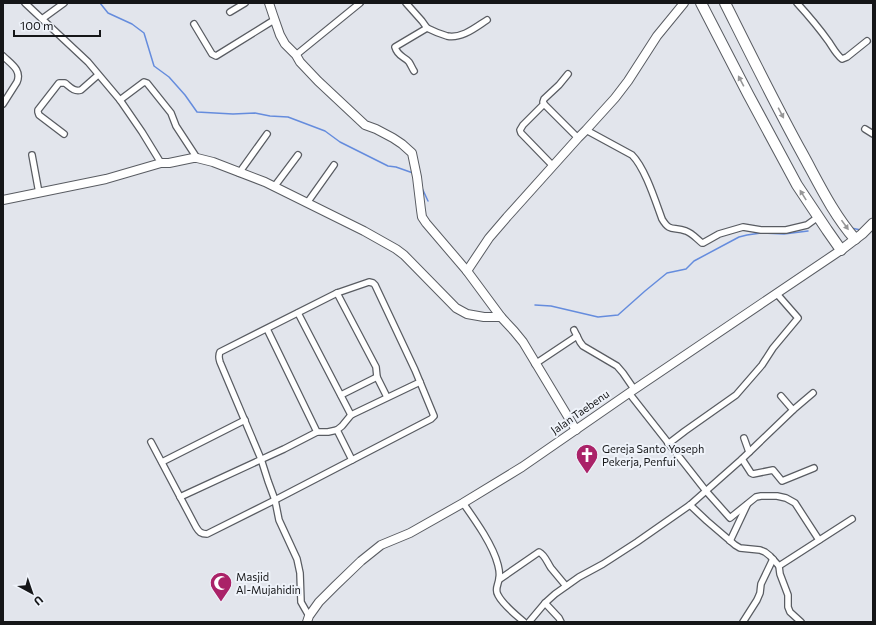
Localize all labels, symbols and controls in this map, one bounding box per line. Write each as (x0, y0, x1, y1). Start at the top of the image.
scale bar (14, 12, 100, 38)
text: 100 m (20, 18, 54, 32)
one-way arrow (738, 75, 744, 87)
one-way arrow (777, 107, 784, 118)
one-way arrow (799, 190, 807, 200)
one-way arrow (841, 220, 849, 231)
street label: Jalan Taebenu (548, 387, 612, 437)
church icon: Gereja Santo Yoseph Pekerja, Penfui (574, 442, 600, 475)
place label: Gereja Santo Yoseph Pekerja, Penfui (602, 442, 704, 468)
mosque icon: Masjid Al-Mujahidin (208, 570, 234, 603)
place label: Masjid Al-Mujahidin (236, 570, 301, 596)
north arrow (12, 573, 52, 613)
text: U (32, 593, 46, 609)

